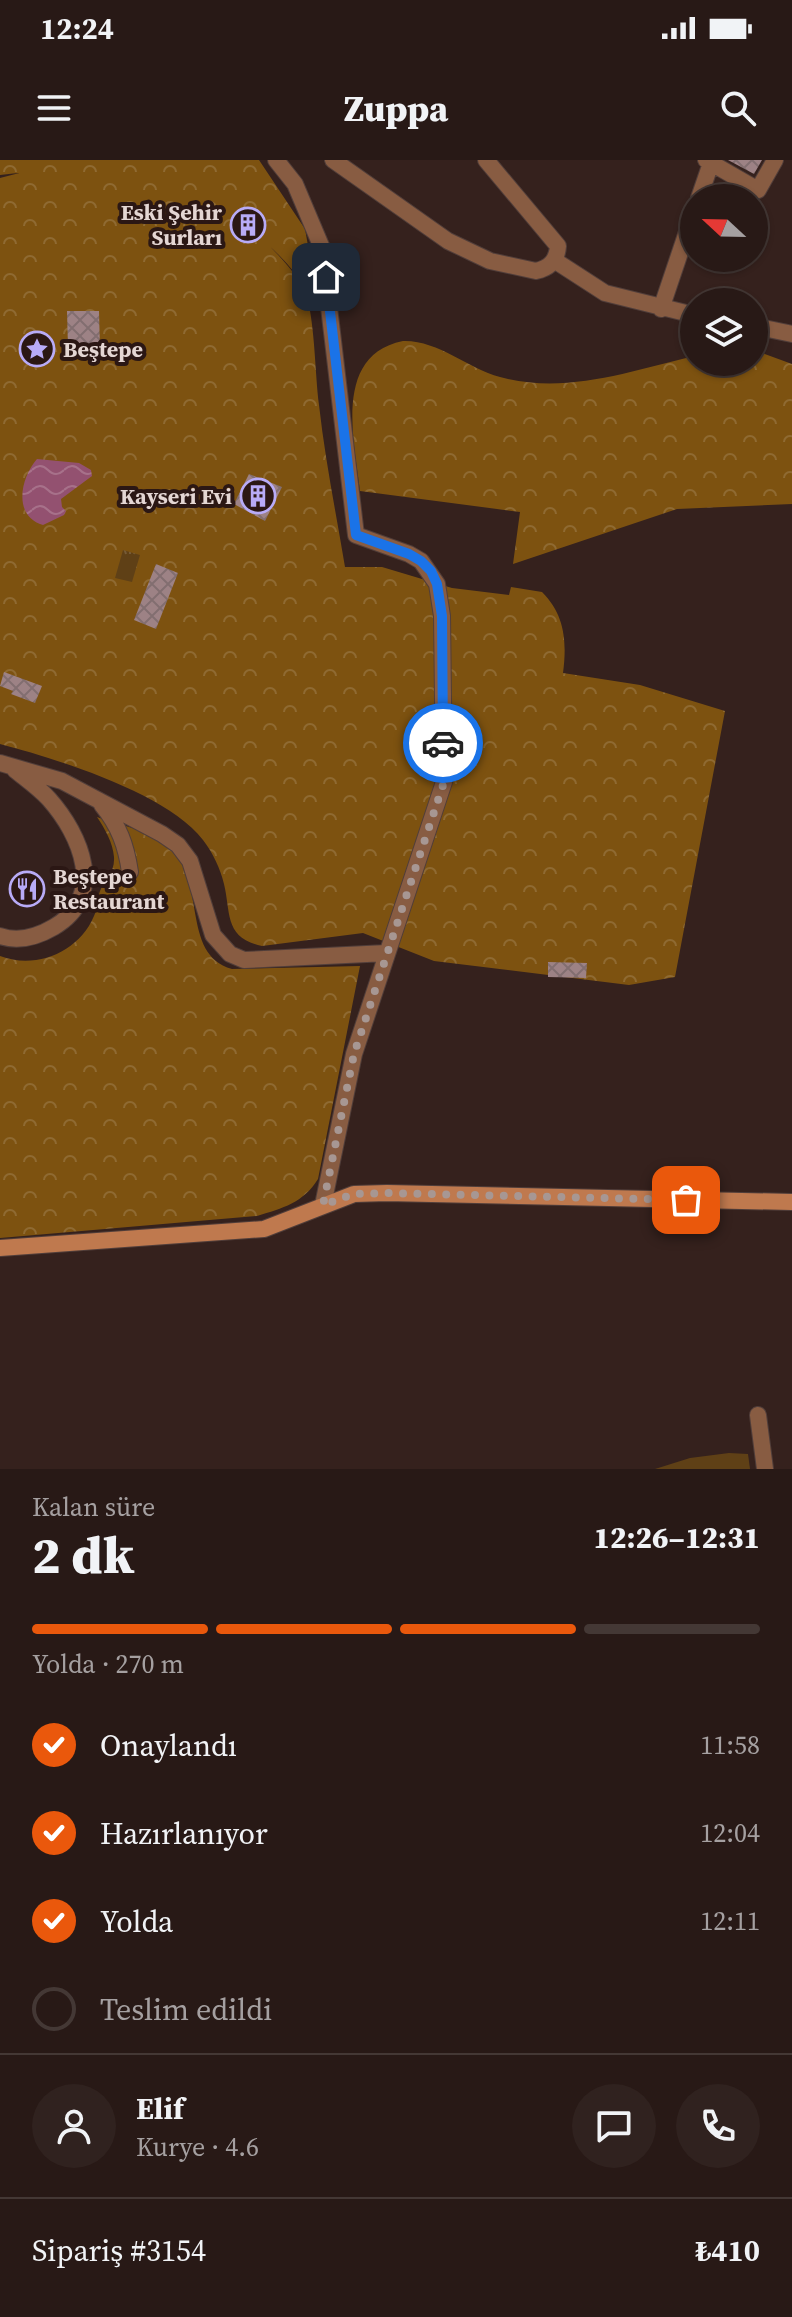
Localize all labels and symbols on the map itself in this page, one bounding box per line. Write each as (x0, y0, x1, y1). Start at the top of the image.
north arrow (680, 184, 768, 272)
place label: Eski Şehir Surları (121, 197, 223, 252)
building icon: Eski Şehir Surları (229, 206, 267, 244)
pin (292, 243, 360, 311)
place icon: Beştepe (18, 330, 56, 368)
place label: Beştepe (63, 334, 143, 364)
building icon: Kayseri Evi (239, 477, 277, 515)
place label: Kayseri Evi (120, 481, 232, 511)
courier (403, 703, 483, 783)
place label: Beştepe Restaurant (53, 861, 166, 916)
restaurant icon: Beştepe Restaurant (8, 870, 46, 908)
pin (652, 1166, 720, 1234)

